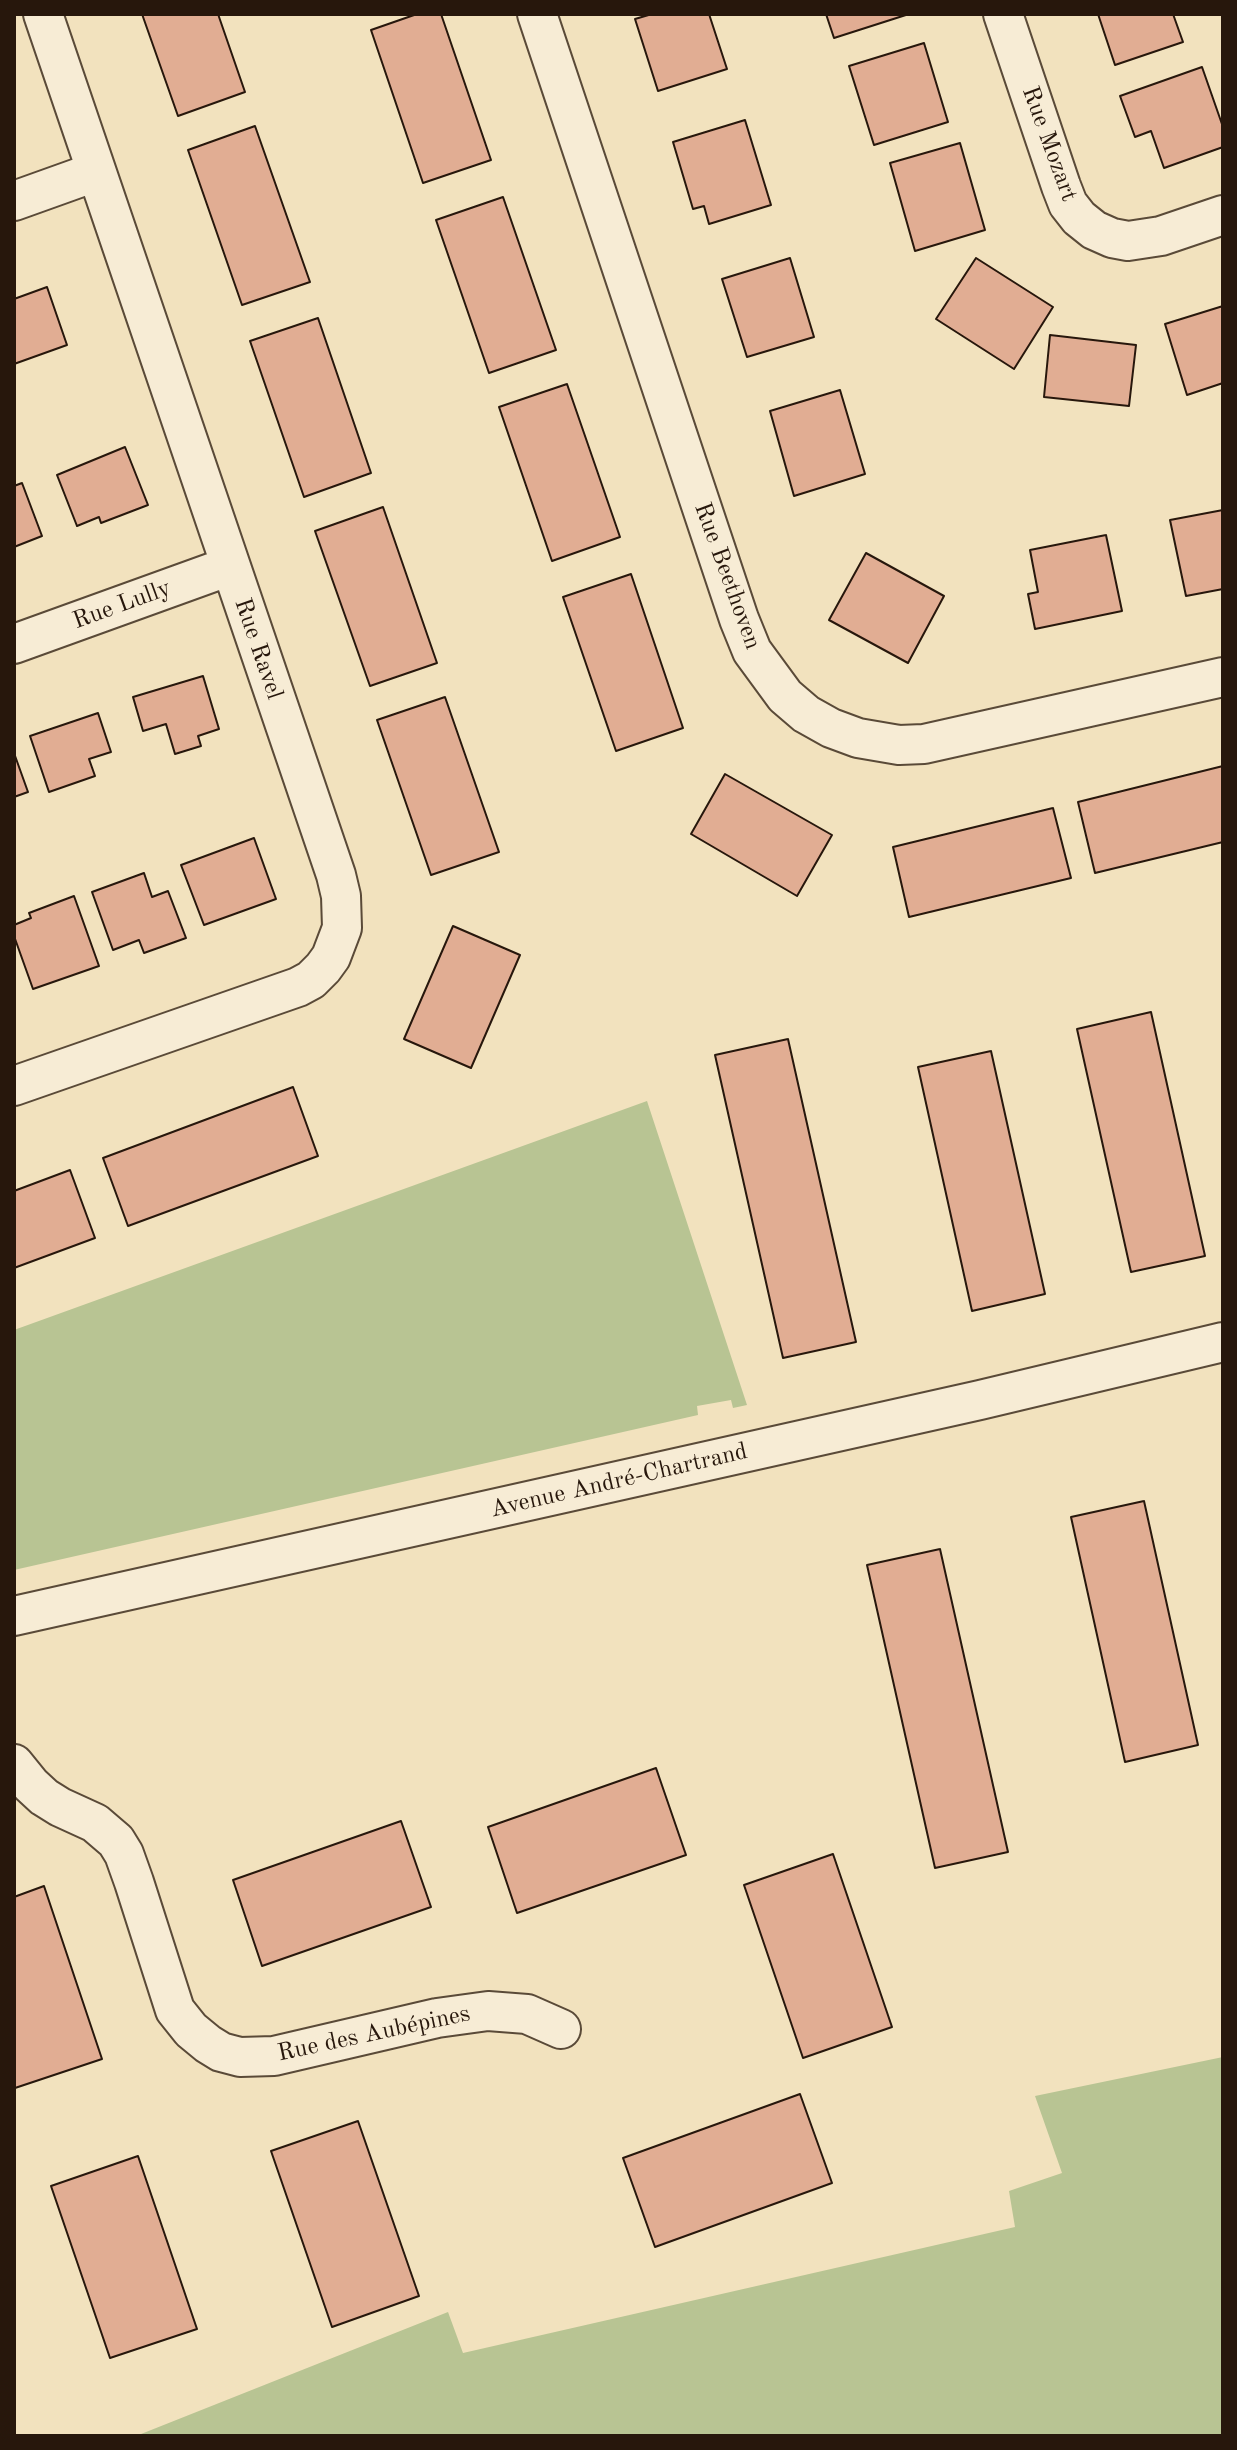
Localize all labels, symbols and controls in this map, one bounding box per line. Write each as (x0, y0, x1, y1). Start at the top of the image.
street label: Rue Mozart (1015, 82, 1083, 206)
street label: Rue Beethoven (687, 499, 767, 653)
street label: Rue Lully (69, 574, 175, 636)
street label: Rue Ravel (227, 595, 289, 703)
street label: Avenue André-Chartrand (488, 1437, 750, 1525)
street label: Rue des Aubépines (275, 2000, 473, 2068)

